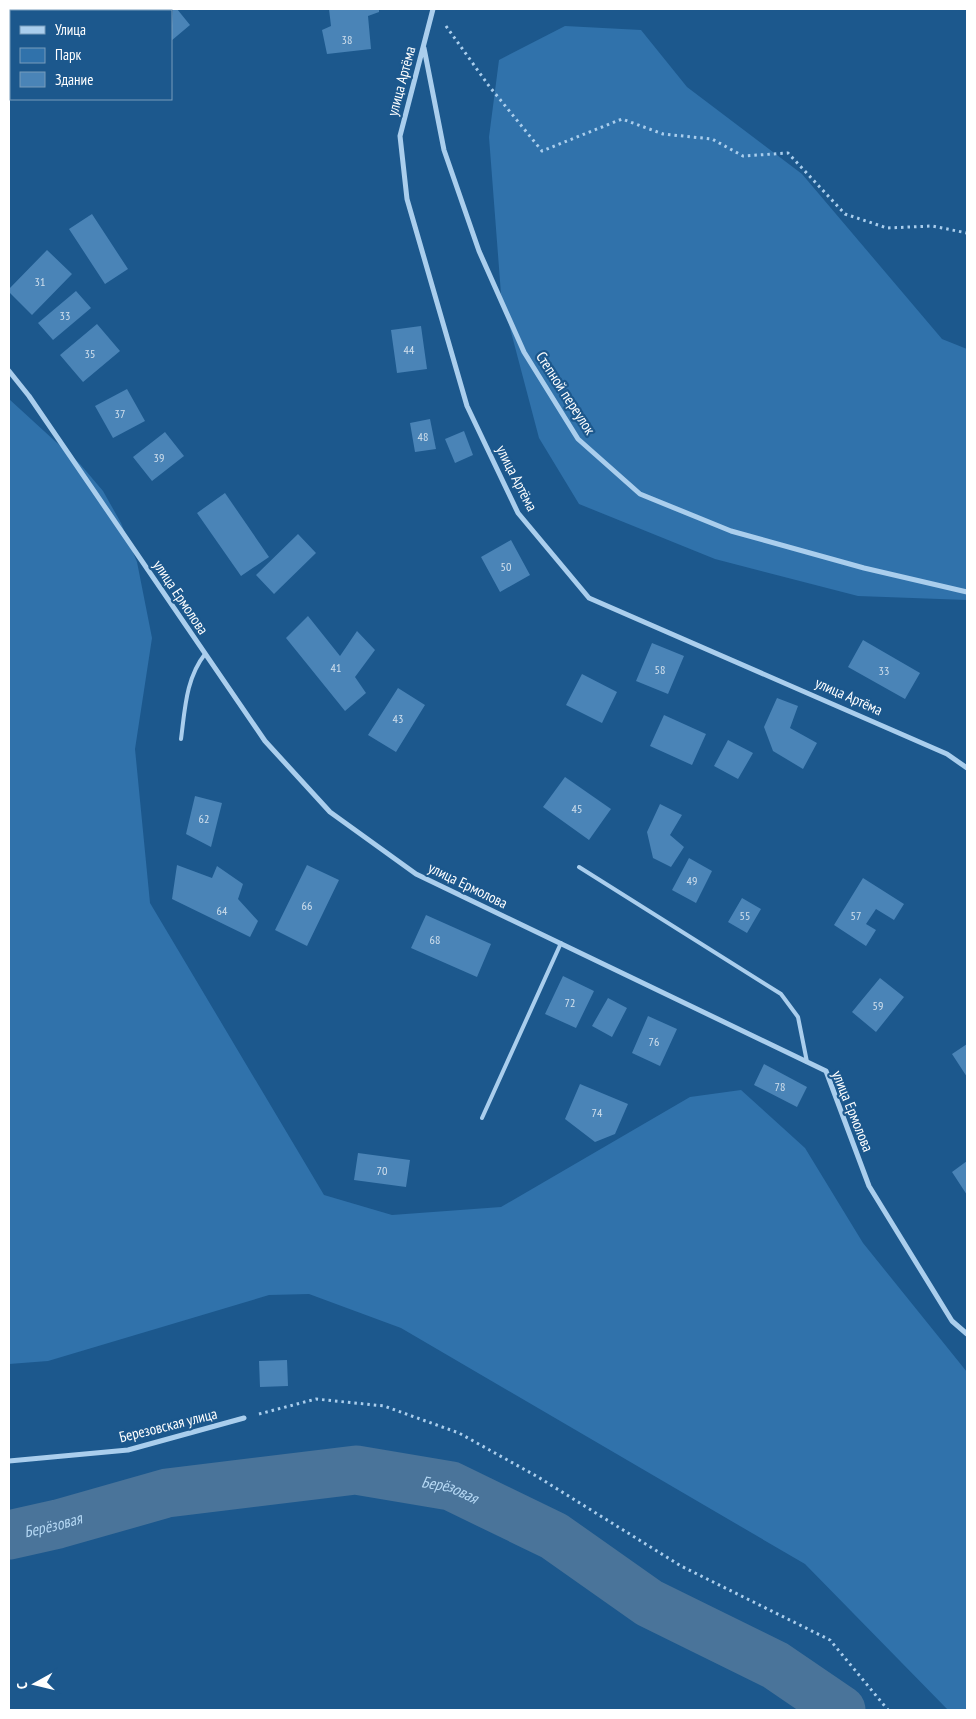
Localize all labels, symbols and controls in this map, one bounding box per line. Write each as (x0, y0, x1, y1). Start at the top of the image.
legend (10, 10, 172, 100)
text: Улица (55, 20, 86, 39)
house number: 38 (342, 32, 352, 47)
street label: улица Артёма (383, 44, 419, 118)
text: Парк (55, 45, 81, 64)
text: Здание (55, 70, 93, 89)
house number: 31 (35, 274, 45, 289)
house number: 33 (60, 308, 70, 323)
house number: 44 (404, 342, 415, 357)
house number: 35 (85, 346, 95, 361)
street label: Степной переулок (532, 348, 600, 438)
house number: 37 (115, 406, 125, 421)
house number: 48 (418, 429, 428, 444)
street label: улица Артёма (492, 442, 542, 514)
house number: 39 (154, 450, 164, 465)
street label: улица Ермолова (149, 556, 213, 638)
house number: 50 (501, 559, 511, 574)
house number: 41 (331, 660, 341, 675)
house number: 58 (655, 662, 665, 677)
house number: 33 (879, 663, 889, 678)
street label: улица Артёма (812, 673, 886, 719)
house number: 43 (393, 711, 403, 726)
house number: 45 (572, 801, 582, 816)
house number: 62 (199, 811, 209, 826)
street label: улица Ермолова (425, 858, 511, 912)
house number: 49 (687, 873, 697, 888)
house number: 66 (302, 898, 312, 913)
house number: 64 (217, 903, 228, 918)
house number: 55 (740, 908, 750, 923)
house number: 57 (851, 908, 861, 923)
house number: 68 (430, 932, 440, 947)
house number: 72 (565, 995, 575, 1010)
house number: 59 (873, 998, 883, 1013)
house number: 76 (649, 1034, 659, 1049)
street label: улица Ермолова (828, 1068, 878, 1154)
house number: 78 (775, 1079, 785, 1094)
house number: 74 (592, 1105, 603, 1120)
house number: 70 (377, 1163, 387, 1178)
street label: Березовская улица (117, 1404, 219, 1446)
water label: Берёзовая (420, 1471, 483, 1509)
water label: Берёзовая (22, 1507, 86, 1541)
north arrow (10, 1659, 60, 1709)
text: С (13, 1681, 31, 1690)

